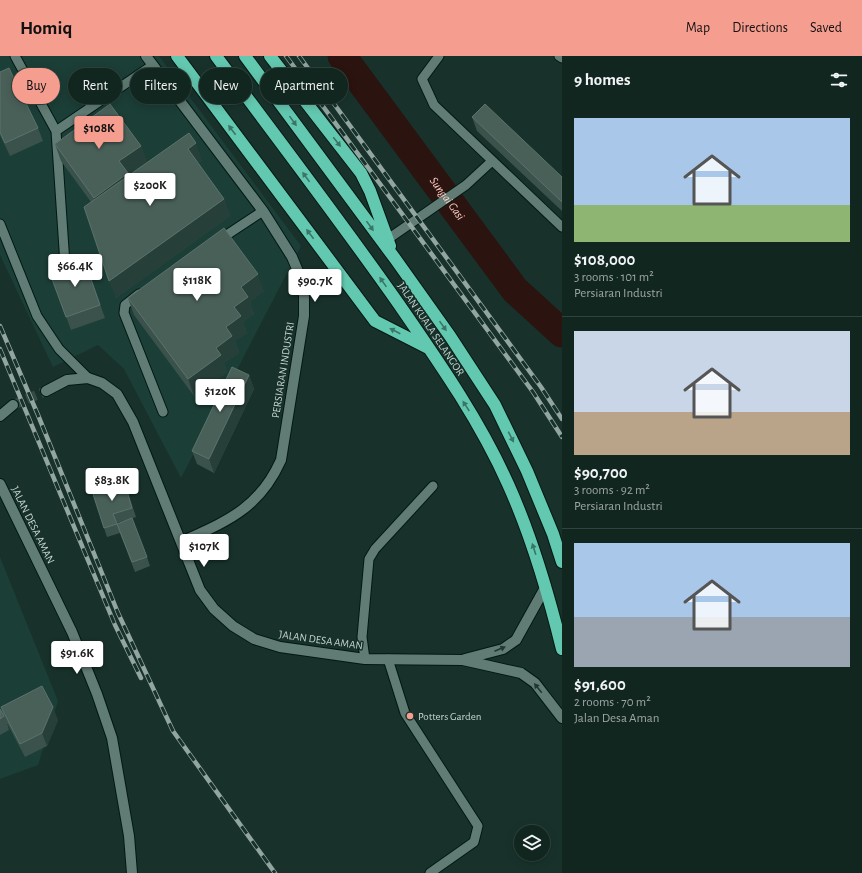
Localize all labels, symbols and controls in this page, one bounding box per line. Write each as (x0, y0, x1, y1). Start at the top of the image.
text: Homiq (20, 19, 72, 38)
text: Map (686, 21, 710, 35)
text: Directions (732, 21, 788, 35)
text: Saved (810, 21, 842, 35)
chip: Buy (12, 68, 60, 104)
chip: Rent (68, 68, 122, 104)
chip: Filters (130, 68, 191, 104)
chip: New (199, 68, 252, 104)
chip: Apartment (260, 68, 348, 104)
icon: filters (828, 69, 850, 91)
text: 9 homes (574, 71, 630, 88)
pin: $108K (71, 116, 127, 150)
one-way arrow (289, 116, 297, 127)
text: $108K (83, 122, 115, 135)
one-way arrow (228, 125, 237, 136)
one-way arrow (333, 137, 341, 148)
icon: home (676, 144, 748, 216)
one-way arrow (302, 172, 310, 182)
pin: $200K (122, 173, 178, 207)
water label: Sungai Gasi (428, 175, 467, 222)
text: $200K (133, 179, 167, 192)
one-way arrow (366, 221, 374, 231)
one-way arrow (306, 229, 314, 240)
text: $108,000 (574, 251, 635, 268)
pin: $66.4K (42, 254, 108, 288)
text: $66.4K (57, 260, 93, 273)
pin: $118K (169, 268, 225, 302)
pin: $90.7K (282, 269, 348, 303)
text: 3 rooms · 101 m² (574, 271, 654, 284)
text: $118K (182, 274, 212, 287)
text: $90.7K (297, 275, 333, 288)
one-way arrow (379, 277, 387, 287)
street label: JALAN KUALA SELANGOR (396, 280, 466, 378)
text: Persiaran Industri (574, 287, 663, 300)
street label: PERSIARAN INDUSTRI (270, 321, 296, 419)
one-way arrow (439, 321, 447, 332)
one-way arrow (389, 327, 400, 334)
icon: home (676, 357, 748, 429)
pin: $120K (192, 379, 248, 413)
text: $120K (204, 385, 236, 398)
one-way arrow (463, 400, 470, 412)
one-way arrow (507, 431, 514, 443)
text: $90,700 (574, 464, 628, 481)
pin: $83.8K (79, 468, 145, 502)
text: $83.8K (95, 474, 129, 487)
text: 3 rooms · 92 m² (574, 484, 650, 497)
street label: JALAN DESA AMAN (9, 485, 57, 565)
text: Persiaran Industri (574, 500, 663, 513)
pin: $107K (176, 534, 232, 568)
text: $107K (189, 540, 219, 553)
one-way arrow (531, 542, 537, 554)
icon: home (676, 569, 748, 641)
street label: JALAN DESA AMAN (278, 629, 364, 651)
pin: $91.6K (44, 641, 110, 675)
one-way arrow (495, 646, 506, 652)
text: $91.6K (60, 647, 94, 660)
text: $91,600 (574, 676, 626, 693)
one-way arrow (534, 682, 542, 693)
text: 2 rooms · 70 m² (574, 696, 651, 709)
marker: Potters Garden (405, 711, 415, 721)
place label: Potters Garden (418, 711, 481, 722)
text: Jalan Desa Aman (574, 712, 659, 725)
map controls (514, 825, 550, 861)
button: layers (514, 825, 550, 861)

